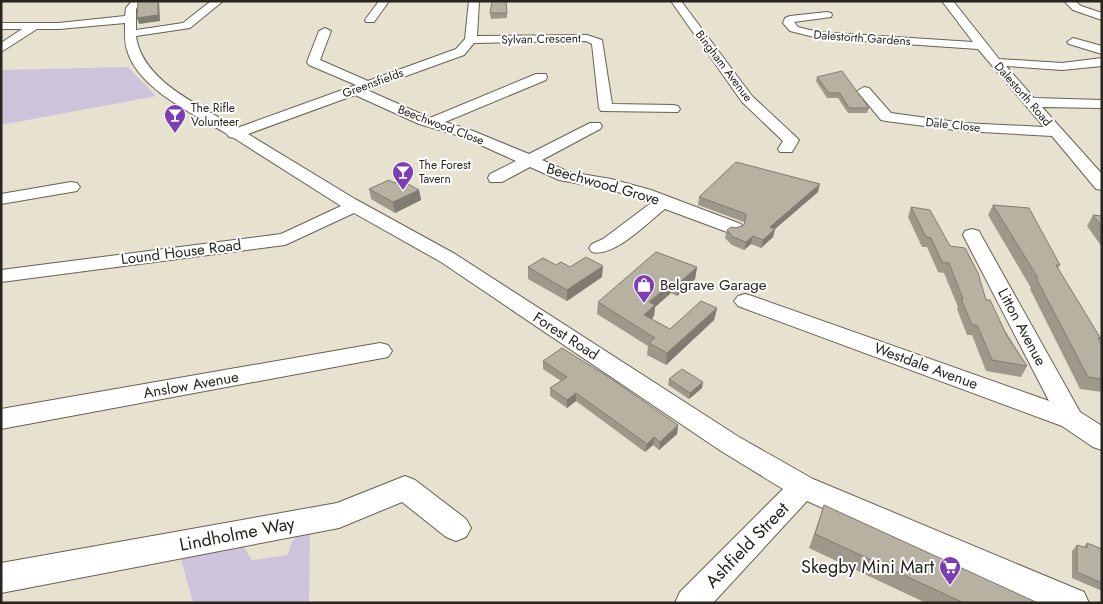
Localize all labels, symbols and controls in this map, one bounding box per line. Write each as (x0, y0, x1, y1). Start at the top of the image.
street label: Bingham Avenue (691, 26, 757, 106)
street label: Dalestorth Gardens (813, 26, 911, 50)
street label: Sylvan Crescent (501, 29, 581, 49)
street label: Dalestorth Road (990, 58, 1056, 130)
street label: Greensfields (340, 64, 406, 102)
place label: The Rifle Volunteer (191, 99, 240, 131)
street label: Beechwood Close (395, 100, 487, 150)
bar icon: The Rifle Volunteer (163, 103, 187, 134)
street label: Dale Close (925, 113, 981, 137)
place label: The Forest Tavern (419, 156, 471, 188)
street label: Beechwood Grove (544, 157, 662, 211)
bar icon: The Forest Tavern (391, 160, 415, 191)
street label: Lound House Road (120, 234, 242, 270)
shop icon: Belgrave Garage (632, 273, 656, 304)
place label: Belgrave Garage (660, 274, 767, 296)
street label: Litton Avenue (992, 284, 1052, 370)
street label: Forest Road (529, 307, 603, 365)
street label: Westdale Avenue (871, 337, 981, 395)
street label: Anslow Avenue (141, 366, 241, 404)
street label: Ashfield Street (699, 496, 795, 594)
street label: Lindholme Way (177, 510, 297, 558)
place label: Skegby Mini Mart (801, 554, 935, 580)
supermarket icon: Skegby Mini Mart (938, 555, 962, 586)

